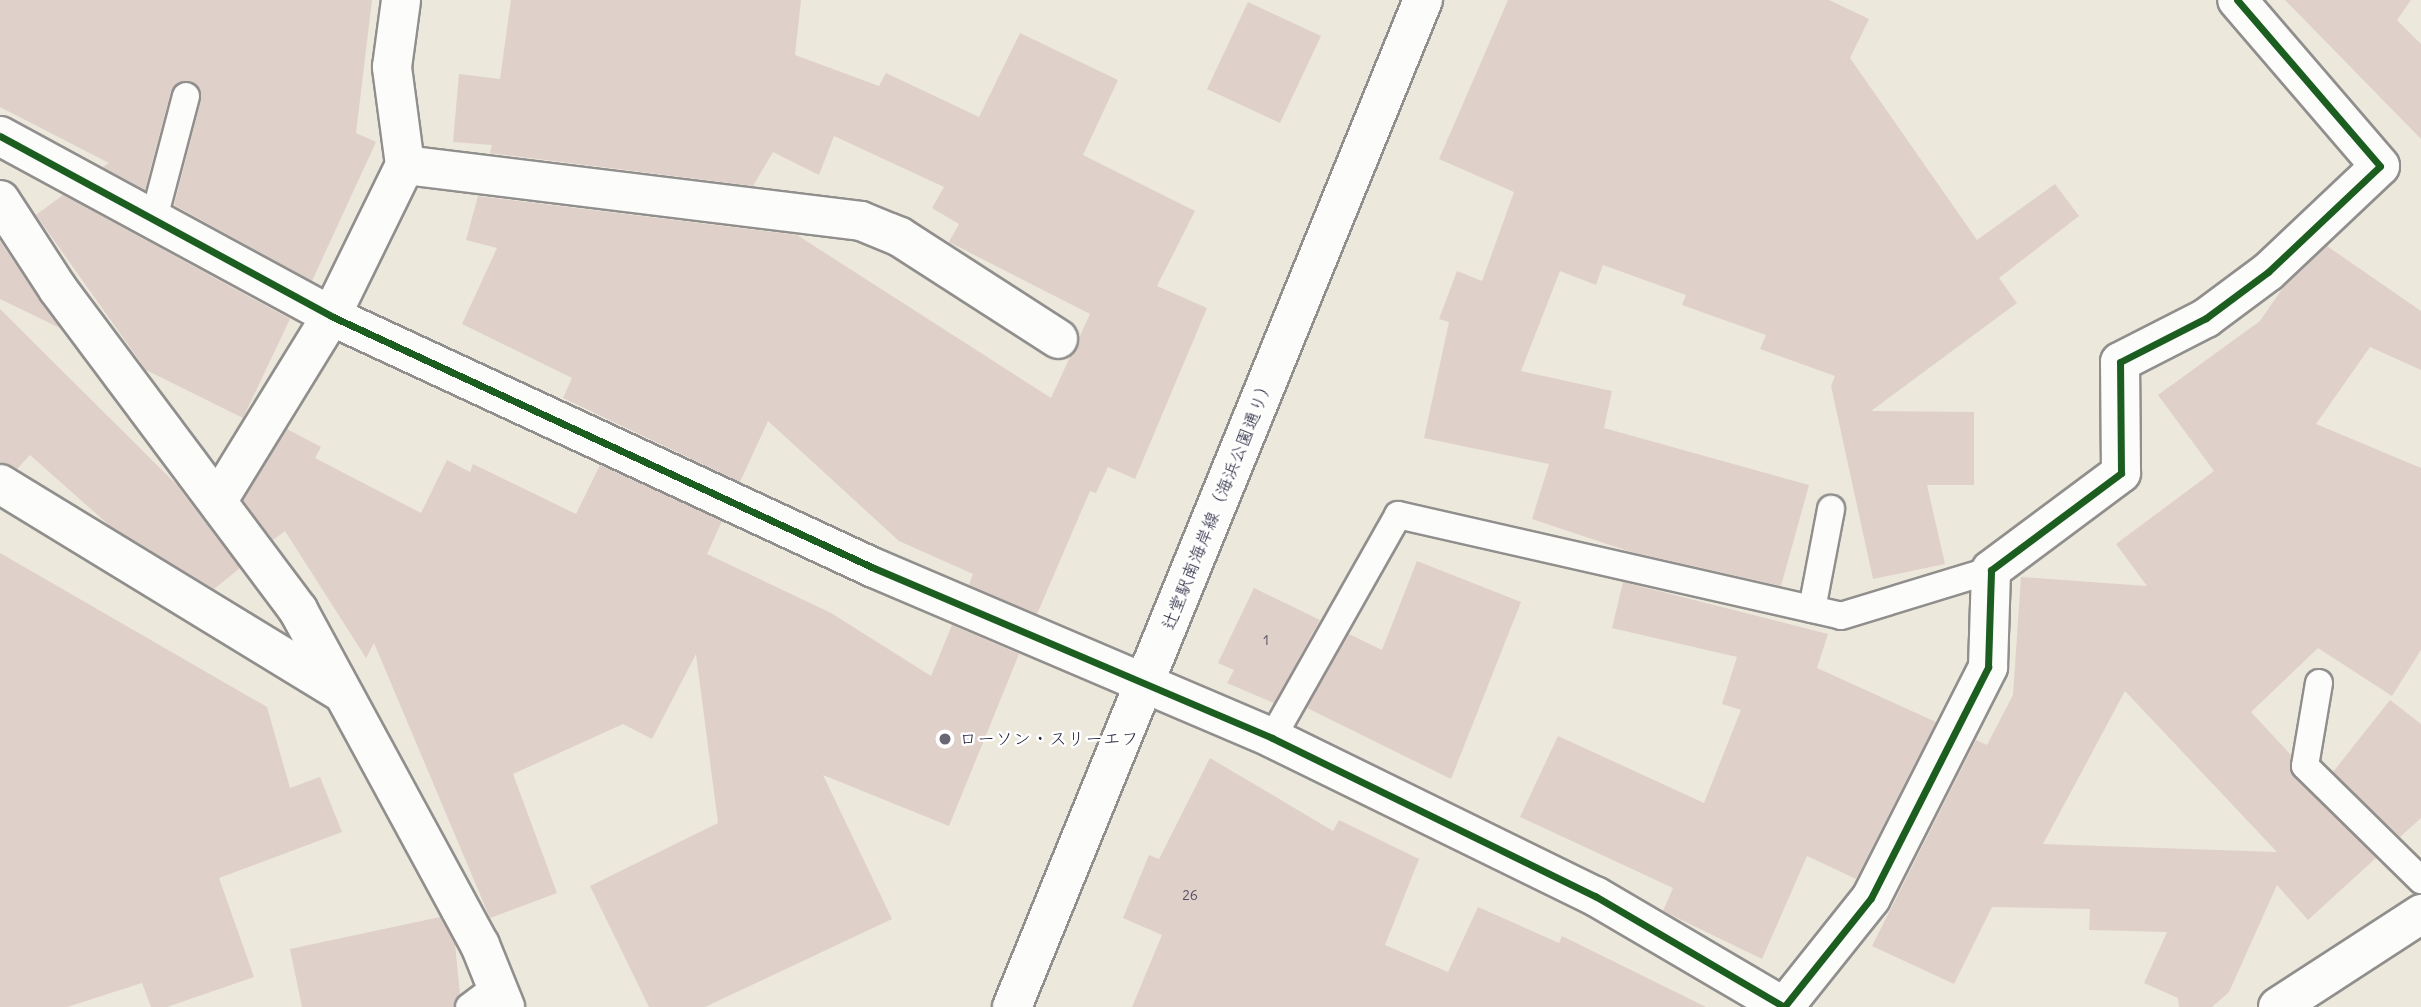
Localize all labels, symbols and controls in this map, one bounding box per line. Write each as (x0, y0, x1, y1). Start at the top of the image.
street label: 辻堂駅南海岸線（海浜公園通り） (1157, 375, 1279, 633)
house number: 1 (1263, 632, 1269, 648)
place label: ローソン・スリーエフ (959, 728, 1139, 750)
marker: ローソン・スリーエフ (937, 731, 953, 747)
house number: 26 (1182, 887, 1198, 903)

